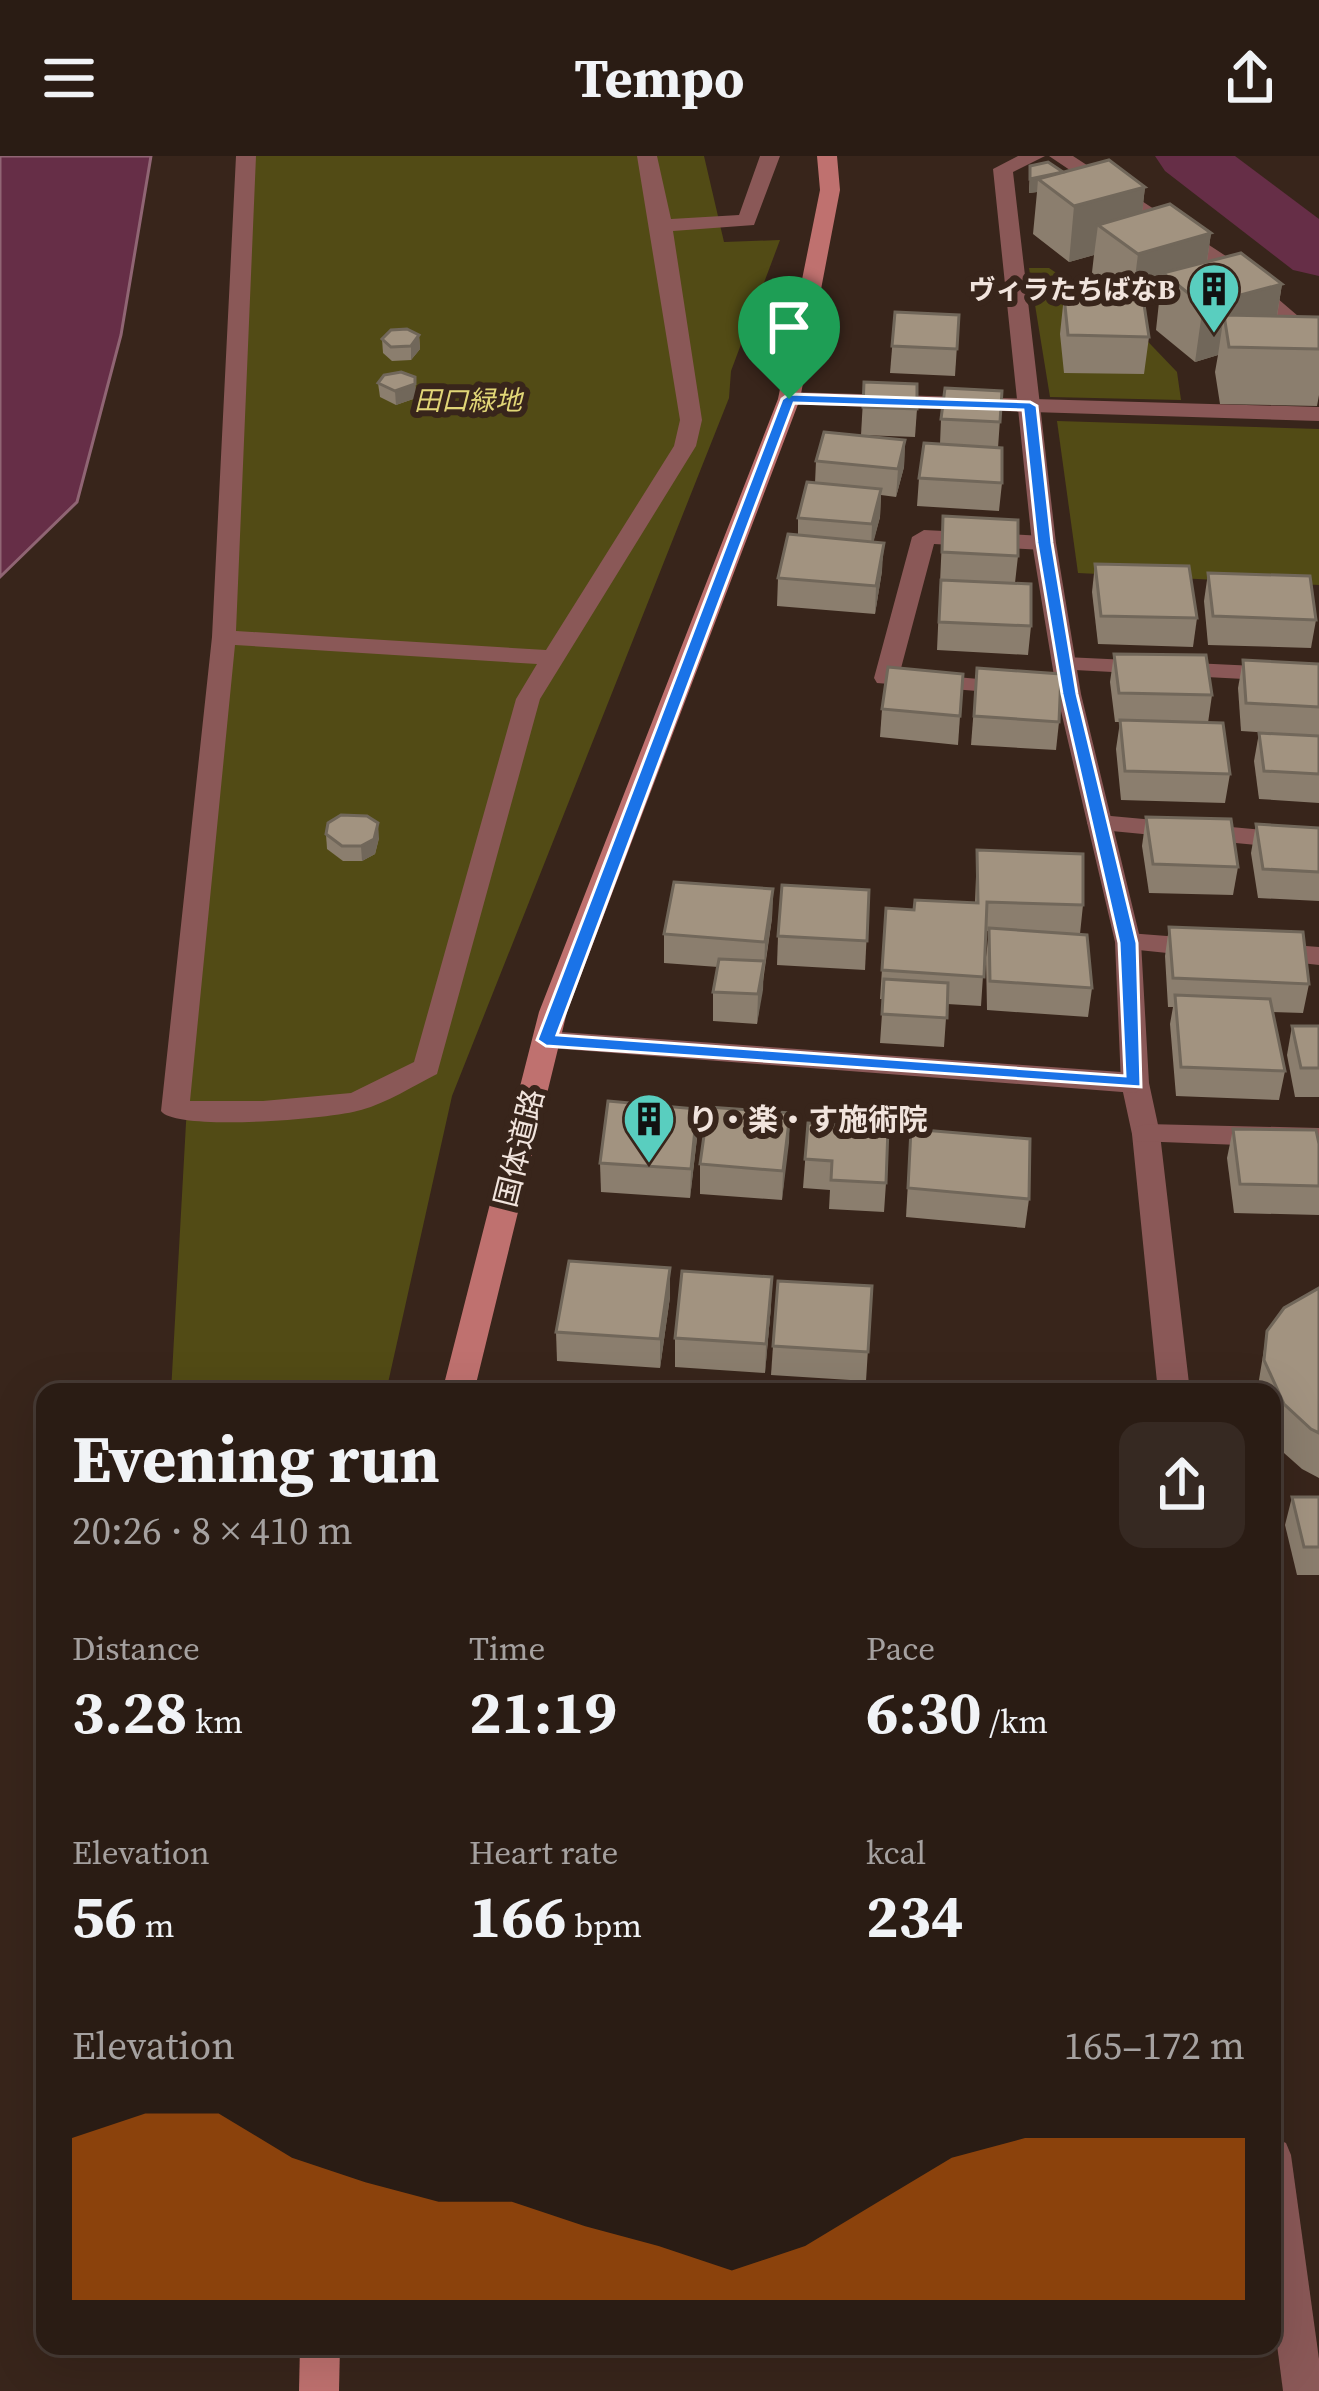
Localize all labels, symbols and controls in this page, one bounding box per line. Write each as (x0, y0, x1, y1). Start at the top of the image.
text: Tempo (574, 41, 745, 115)
icon: menu (36, 45, 102, 111)
icon: share (1217, 45, 1283, 111)
building icon: ヴィラたちばなB (1186, 261, 1242, 335)
place label: ヴィラたちばなB (968, 271, 1175, 308)
pin (738, 276, 840, 399)
icon: arrive (756, 294, 822, 360)
park label: 田口緑地 (414, 382, 525, 419)
street label: 国体道路 (485, 1085, 553, 1211)
building icon: り・楽・す施術院 (621, 1091, 677, 1165)
place label: り・楽・す施術院 (688, 1099, 928, 1140)
text: Evening run (72, 1414, 440, 1504)
button: share (1119, 1422, 1245, 1548)
text: 20:26 · 8 × 410 m (72, 1504, 353, 1557)
text: Distance (72, 1626, 200, 1671)
text: Time (469, 1626, 545, 1671)
text: Pace (866, 1626, 935, 1671)
text: 3.28 (72, 1671, 188, 1753)
text: 21:19 (469, 1671, 617, 1753)
text: 6:30 (866, 1671, 982, 1753)
text: km (188, 1699, 243, 1744)
text: /km (982, 1699, 1048, 1744)
text: Elevation (72, 1830, 210, 1875)
text: Heart rate (469, 1830, 618, 1875)
text: kcal (866, 1830, 926, 1875)
text: 56 (72, 1875, 137, 1957)
text: 166 (469, 1875, 567, 1957)
text: 234 (866, 1875, 964, 1957)
text: m (137, 1903, 174, 1948)
text: bpm (567, 1903, 642, 1948)
text: Elevation (72, 2019, 235, 2072)
text: 165–172 m (1064, 2019, 1245, 2072)

